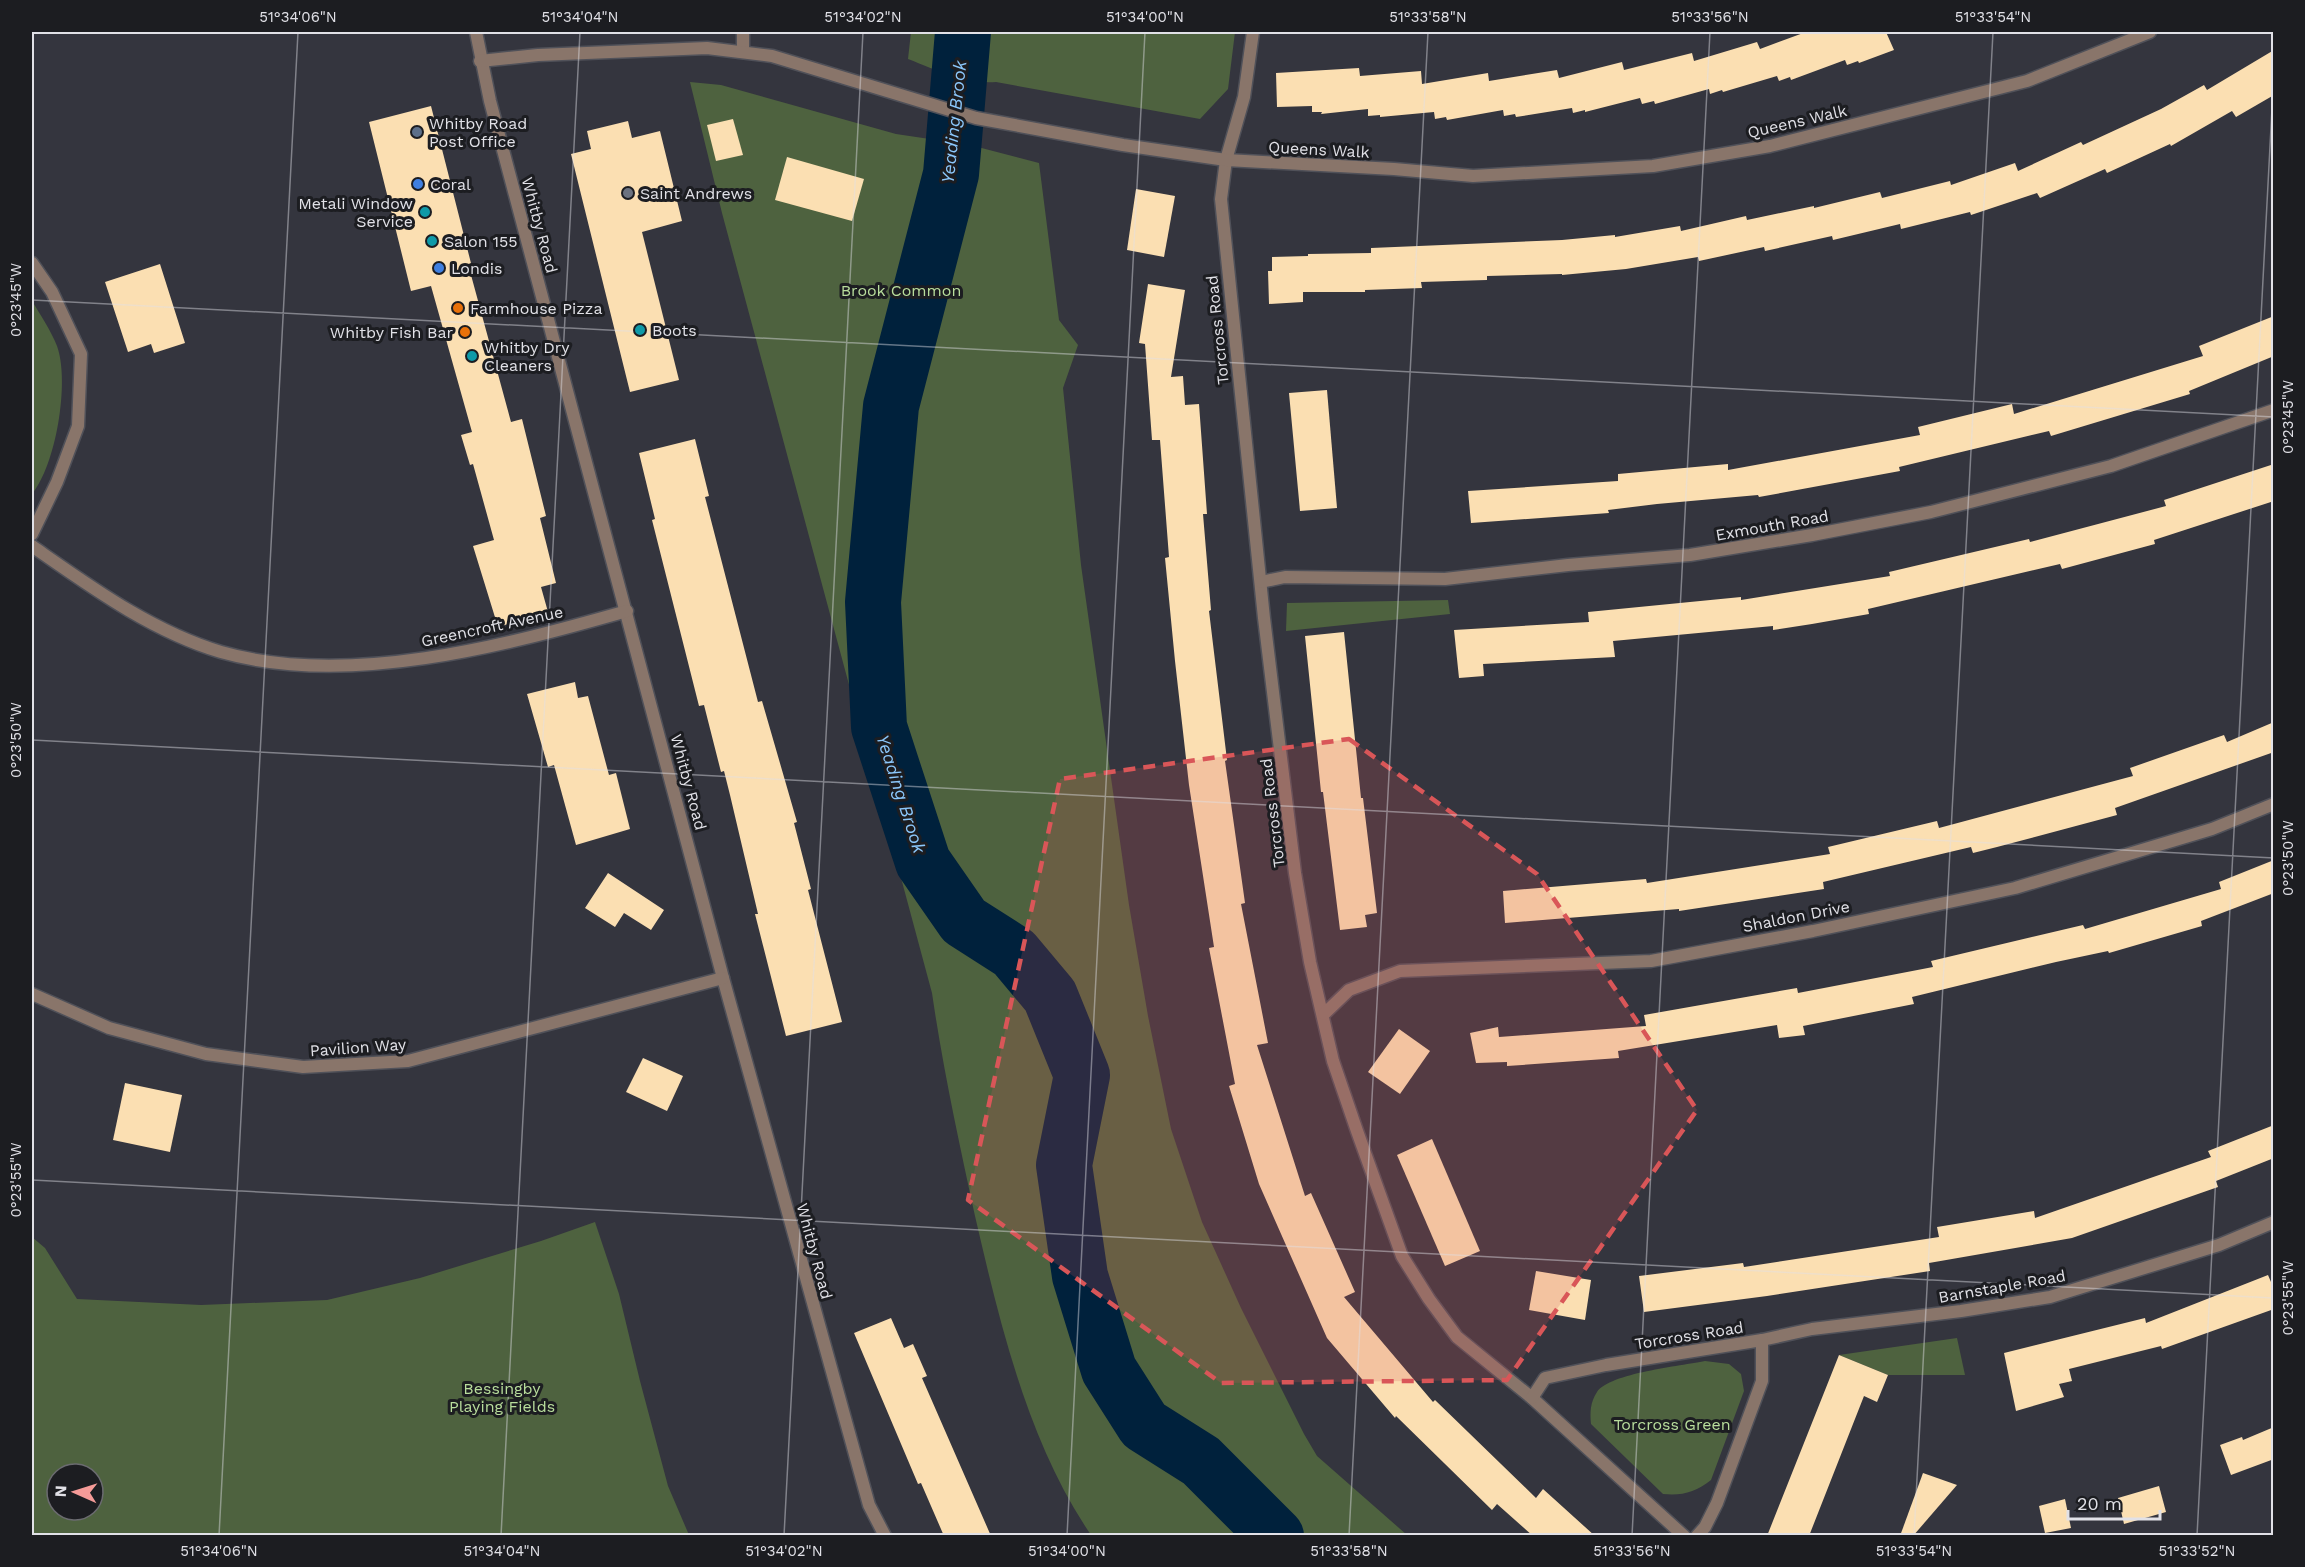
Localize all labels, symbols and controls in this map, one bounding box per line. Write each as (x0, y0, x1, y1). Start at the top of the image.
text: 51°34'06"N (259, 8, 337, 26)
text: 51°34'04"N (542, 8, 618, 26)
text: 51°34'02"N (824, 8, 902, 26)
text: 51°34'00"N (1106, 8, 1184, 26)
text: 51°33'58"N (1389, 8, 1467, 26)
text: 51°33'56"N (1671, 8, 1749, 26)
text: 51°33'54"N (1955, 8, 2031, 26)
water label: Yeading Brook (937, 58, 971, 185)
street label: Queens Walk (1746, 101, 1849, 142)
place label: Whitby Road Post Office (429, 114, 527, 151)
marker: Whitby Road Post Office (410, 125, 424, 139)
street label: Queens Walk (1268, 137, 1370, 162)
place label: Coral (430, 175, 471, 194)
street label: Whitby Road (518, 175, 561, 275)
marker: Coral (411, 177, 425, 191)
place label: Saint Andrews (640, 184, 752, 203)
marker: Saint Andrews (621, 186, 635, 200)
place label: Metali Window Service (298, 194, 413, 231)
marker: Metali Window Service (418, 205, 432, 219)
place label: Salon 155 (444, 232, 518, 251)
marker: Salon 155 (425, 234, 439, 248)
place label: Londis (451, 259, 503, 278)
marker: Londis (432, 261, 446, 275)
text: 0°23'45"W (7, 263, 25, 337)
street label: Torcross Road (1202, 274, 1233, 386)
park label: Brook Common (841, 281, 961, 300)
place label: Farmhouse Pizza (470, 299, 602, 318)
marker: Farmhouse Pizza (451, 301, 465, 315)
place label: Boots (652, 321, 697, 340)
place label: Whitby Fish Bar (330, 323, 453, 342)
marker: Boots (633, 323, 647, 337)
marker: Whitby Fish Bar (458, 325, 472, 339)
place label: Whitby Dry Cleaners (484, 338, 570, 375)
marker: Whitby Dry Cleaners (465, 349, 479, 363)
text: 0°23'45"W (2279, 380, 2297, 454)
street label: Exmouth Road (1714, 506, 1830, 545)
street label: Greencroft Avenue (419, 602, 565, 651)
text: 0°23'50"W (7, 702, 25, 778)
street label: Whitby Road (667, 732, 710, 832)
water label: Yeading Brook (872, 732, 931, 857)
street label: Torcross Road (1256, 757, 1289, 869)
text: 0°23'50"W (2279, 820, 2297, 896)
street label: Shaldon Drive (1741, 897, 1851, 936)
street label: Pavilion Way (309, 1035, 408, 1060)
text: 0°23'55"W (7, 1142, 25, 1218)
street label: Whitby Road (793, 1201, 836, 1301)
text: 0°23'55"W (2279, 1260, 2297, 1336)
street label: Barnstaple Road (1937, 1266, 2067, 1307)
street label: Torcross Road (1633, 1318, 1745, 1353)
park label: Bessingby Playing Fields (449, 1379, 555, 1416)
park label: Torcross Green (1613, 1415, 1731, 1434)
north arrow (45, 1462, 105, 1522)
scale bar (2068, 1483, 2160, 1521)
text: N (51, 1485, 70, 1498)
text: 20 m (2077, 1493, 2122, 1514)
text: 51°34'06"N (180, 1542, 258, 1560)
text: 51°34'04"N (464, 1542, 540, 1560)
text: 51°34'02"N (745, 1542, 823, 1560)
text: 51°34'00"N (1028, 1542, 1106, 1560)
text: 51°33'58"N (1310, 1542, 1388, 1560)
text: 51°33'56"N (1593, 1542, 1671, 1560)
text: 51°33'54"N (1876, 1542, 1952, 1560)
text: 51°33'52"N (2158, 1542, 2236, 1560)

